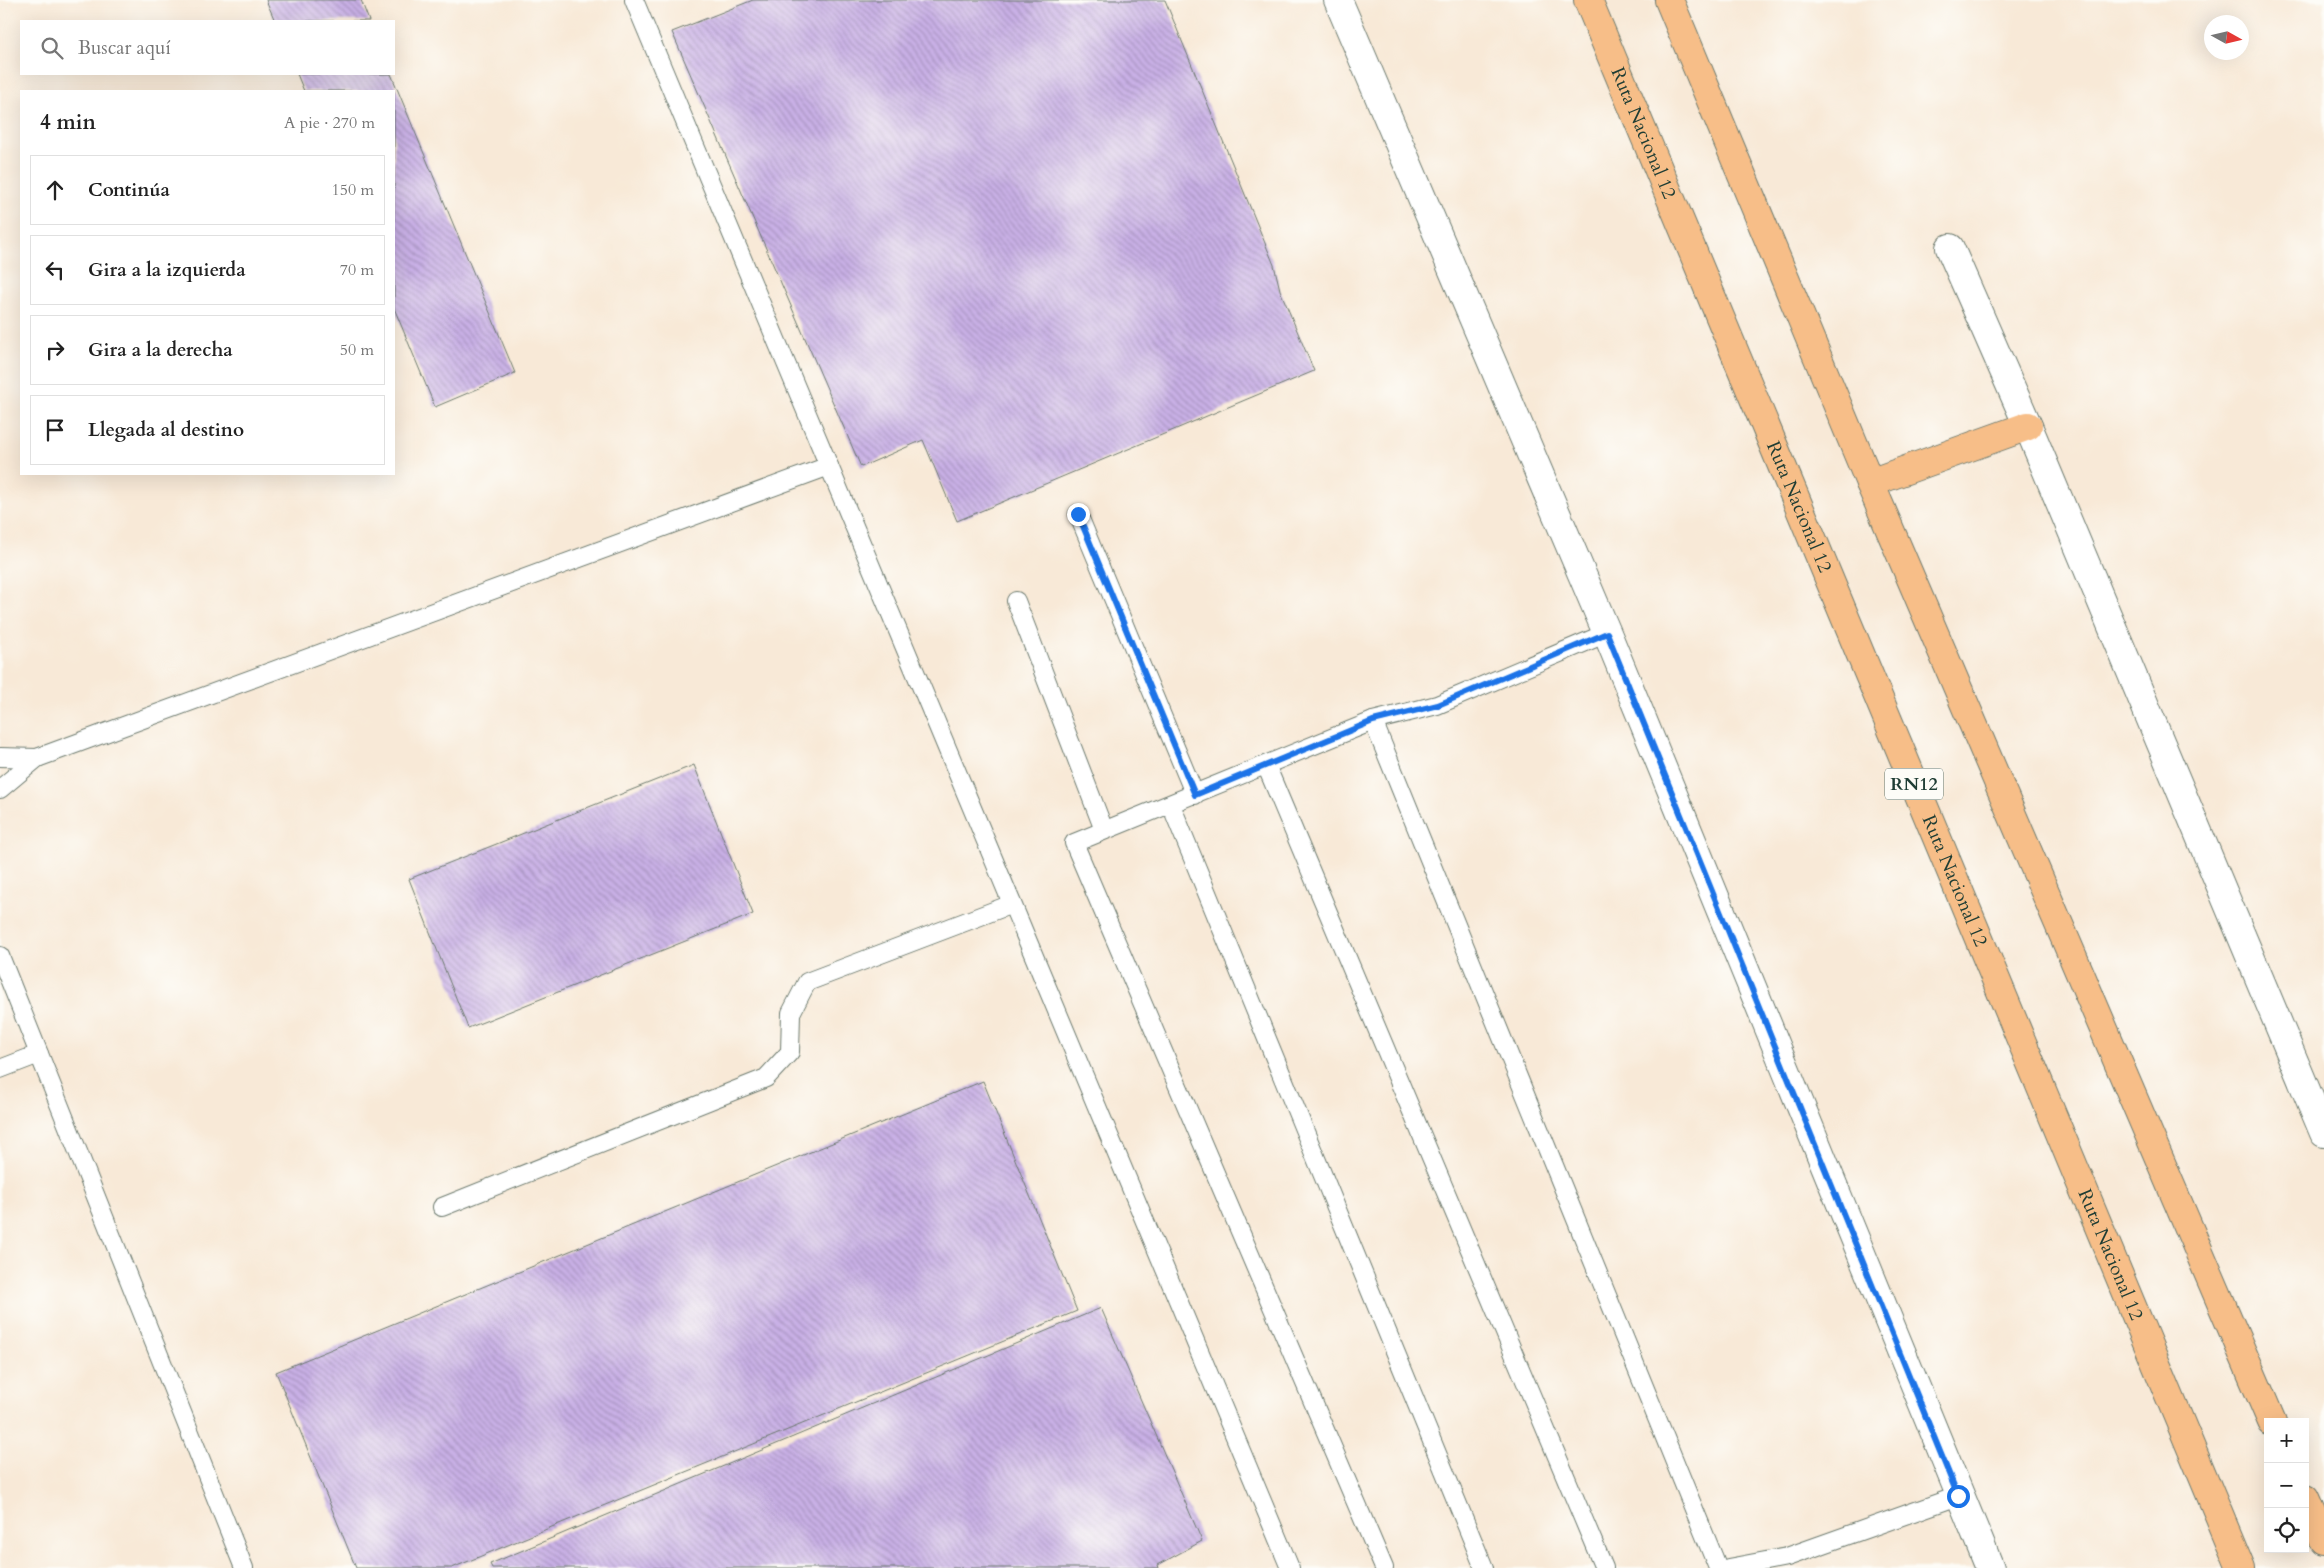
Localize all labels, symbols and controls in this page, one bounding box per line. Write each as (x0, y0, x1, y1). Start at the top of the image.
north arrow (2204, 15, 2249, 60)
search box (20, 20, 395, 75)
icon: search (38, 34, 66, 62)
text: Buscar aquí (78, 35, 171, 61)
street label: Ruta Nacional 12 (1604, 63, 1682, 203)
text: 4 min (40, 108, 96, 137)
text: A pie · 270 m (284, 112, 375, 134)
icon: ahead (41, 176, 69, 204)
text: Continúa (88, 177, 170, 203)
text: 150 m (332, 179, 374, 201)
icon: left (41, 256, 69, 284)
text: Gira a la izquierda (88, 257, 246, 283)
text: 70 m (340, 259, 374, 281)
icon: right (41, 336, 69, 364)
text: Gira a la derecha (88, 337, 233, 363)
text: 50 m (340, 339, 374, 361)
icon: arrive (41, 416, 69, 444)
text: Llegada al destino (88, 417, 244, 443)
street label: Ruta Nacional 12 (1760, 437, 1838, 577)
route end (1067, 503, 1090, 526)
road number: RN12 (1885, 769, 1943, 800)
street label: Ruta Nacional 12 (1916, 811, 1994, 951)
street label: Ruta Nacional 12 (2072, 1185, 2150, 1324)
map controls (2264, 1418, 2309, 1553)
button: + (2264, 1418, 2309, 1463)
button: − (2264, 1463, 2309, 1508)
route start (1947, 1485, 1970, 1508)
button: locate (2264, 1508, 2309, 1553)

